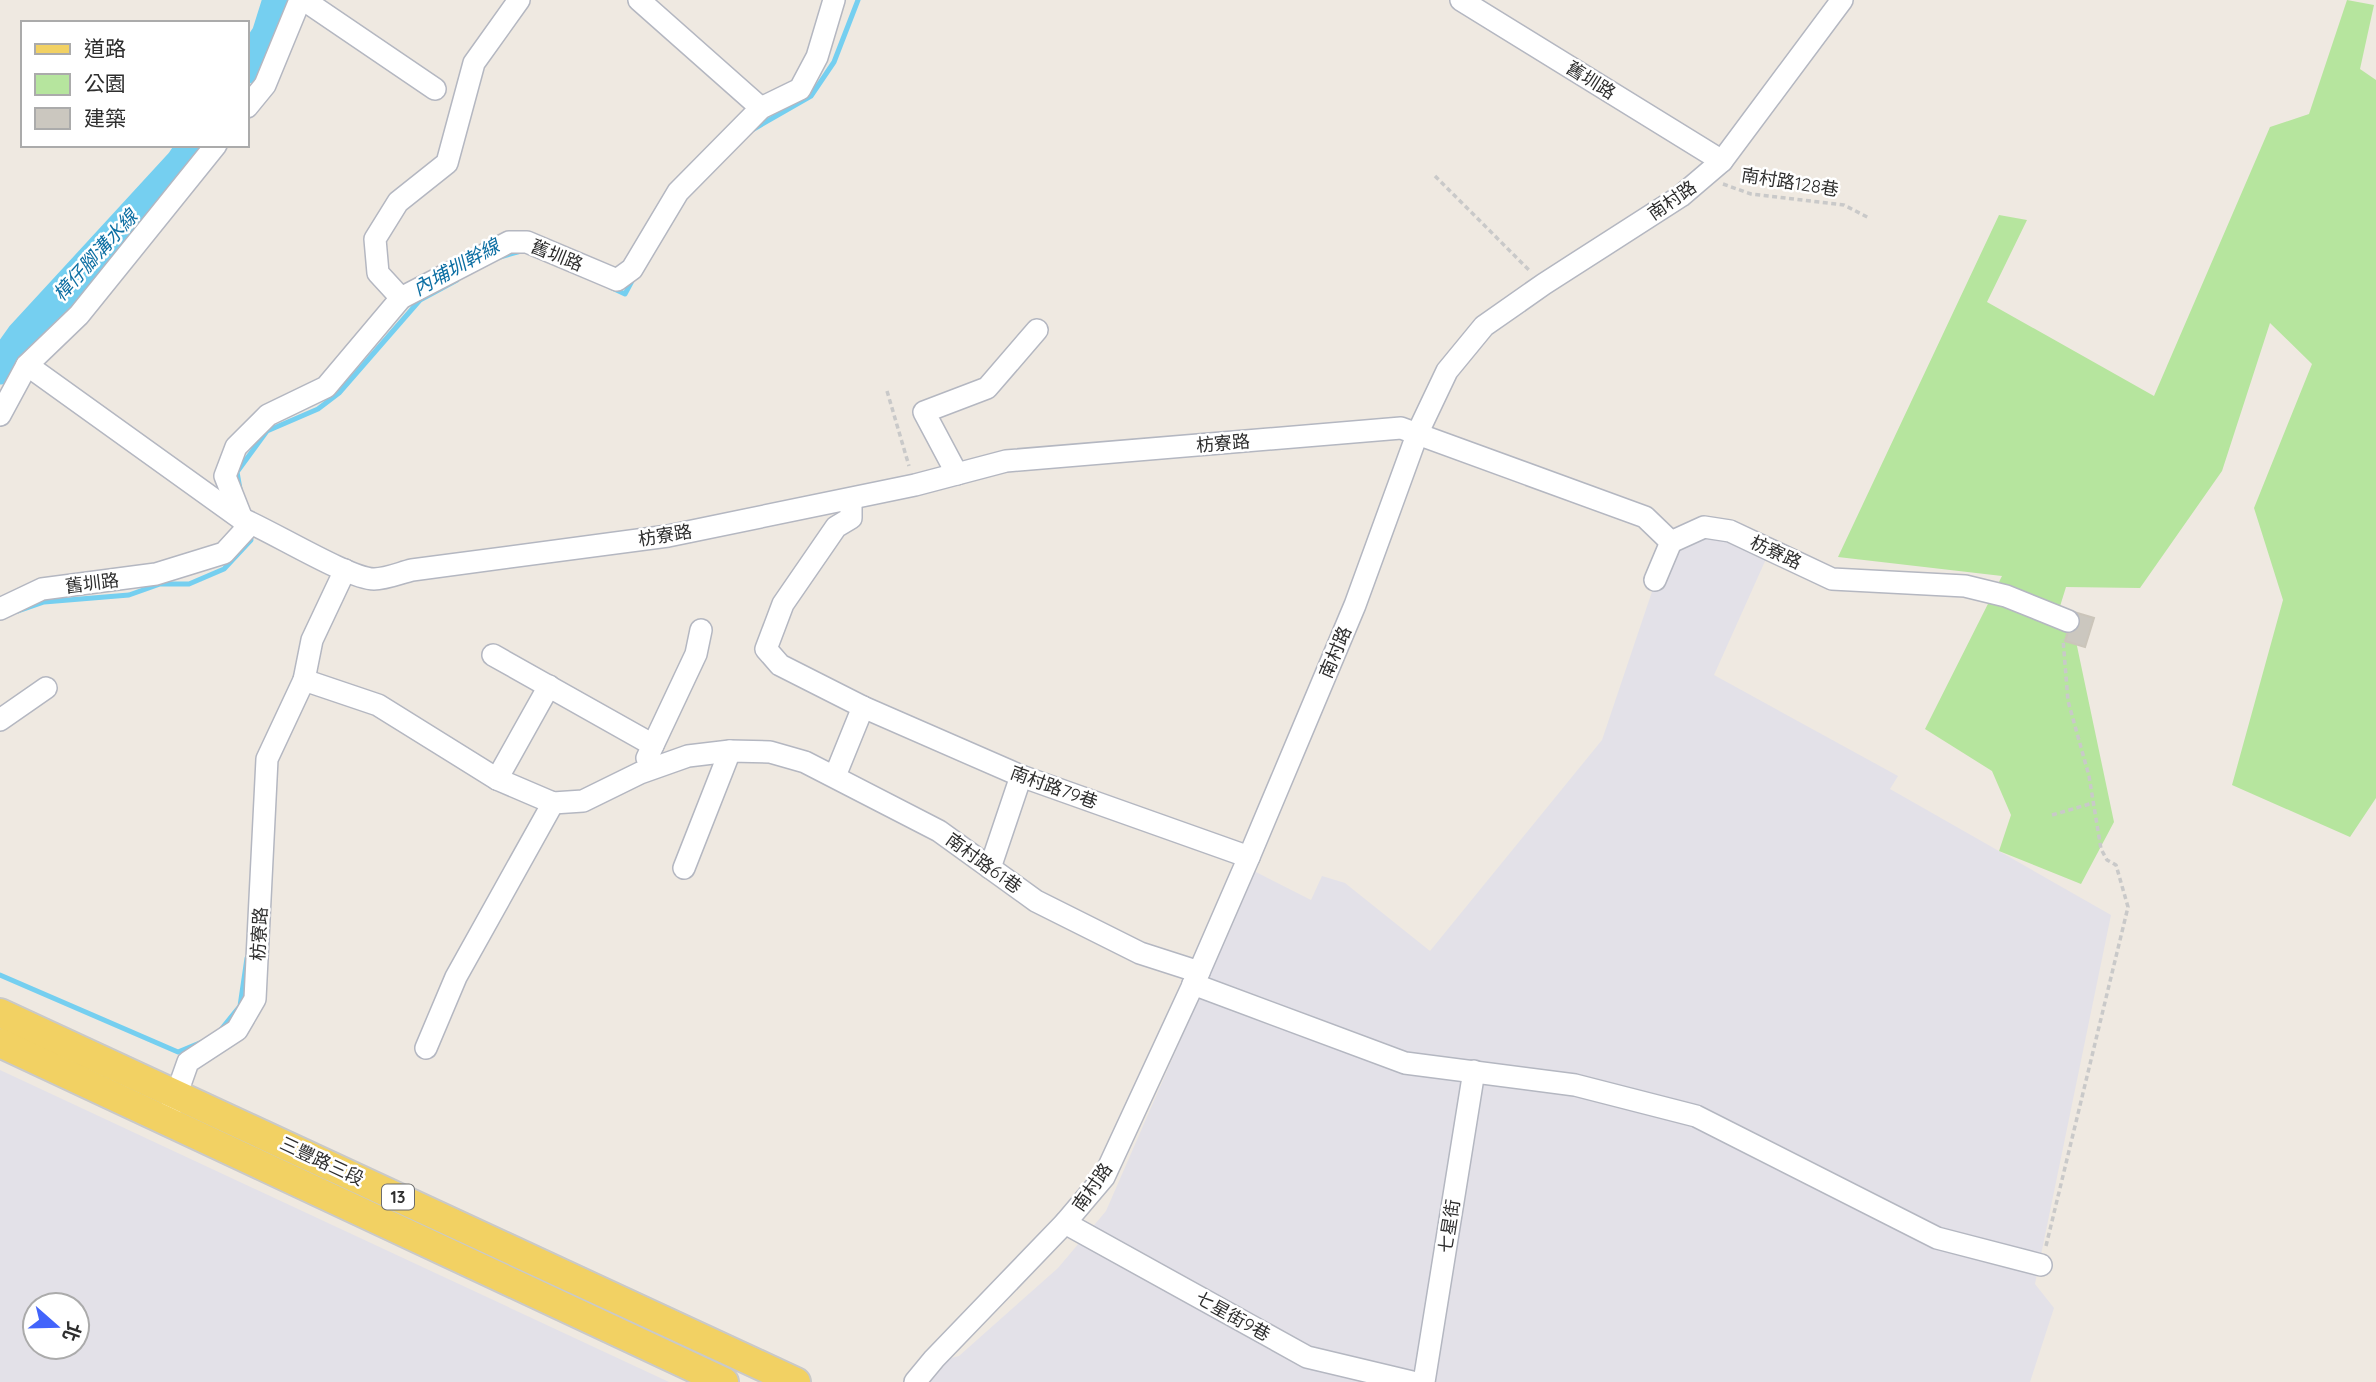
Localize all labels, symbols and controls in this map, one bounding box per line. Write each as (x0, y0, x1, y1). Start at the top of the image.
legend (21, 21, 248, 147)
text: 道路 (84, 35, 126, 61)
street label: 舊圳路 (1562, 56, 1620, 104)
text: 公園 (84, 70, 126, 96)
text: 建築 (84, 105, 126, 131)
street label: 南村路128巷 (1740, 163, 1840, 201)
street label: 南村路 (1643, 175, 1701, 225)
water label: 樟仔腳溝水線 (48, 203, 143, 305)
water label: 內埔圳幹線 (409, 233, 505, 301)
street label: 舊圳路 (528, 234, 586, 276)
street label: 枋寮路 (1195, 429, 1251, 457)
street label: 枋寮路 (637, 519, 693, 551)
street label: 枋寮路 (1747, 530, 1805, 574)
street label: 舊圳路 (64, 568, 120, 598)
street label: 南村路 (1314, 623, 1356, 681)
street label: 南村路79巷 (1007, 761, 1101, 813)
street label: 南村路61巷 (942, 828, 1026, 898)
street label: 枋寮路 (246, 906, 272, 962)
street label: 三豐路三段 (276, 1132, 368, 1190)
street label: 南村路 (1067, 1158, 1117, 1216)
road number: 13 (382, 1184, 414, 1210)
street label: 七星街 (1433, 1198, 1465, 1254)
street label: 七星街9巷 (1192, 1286, 1274, 1346)
north arrow (21, 1291, 91, 1361)
text: 北 (57, 1319, 87, 1345)

